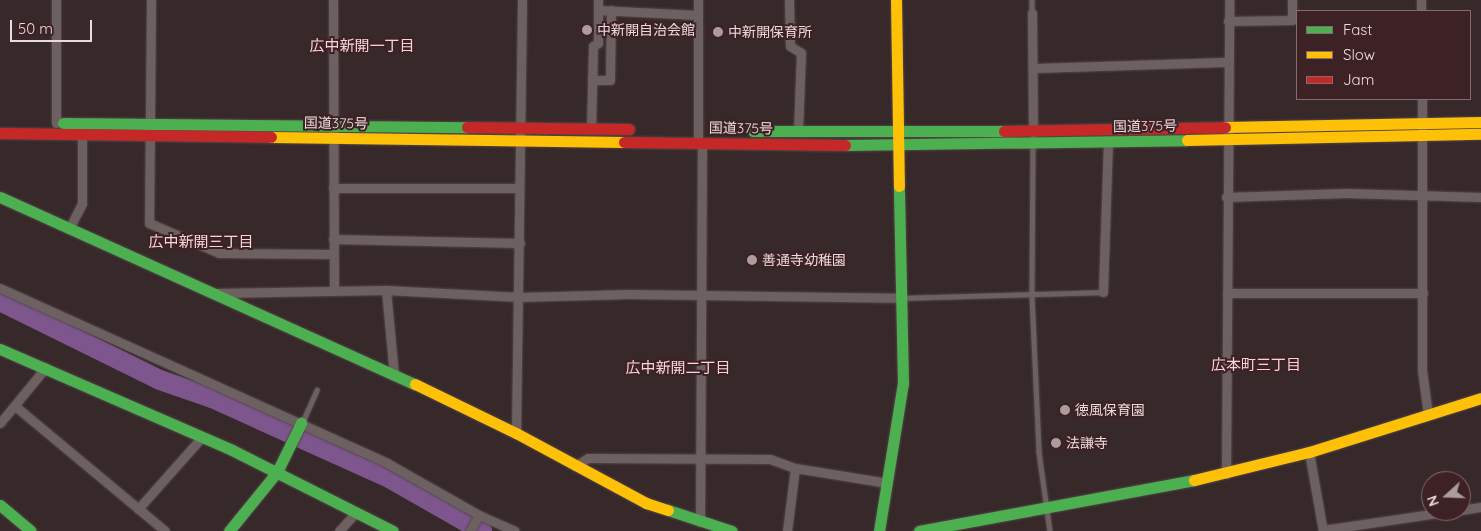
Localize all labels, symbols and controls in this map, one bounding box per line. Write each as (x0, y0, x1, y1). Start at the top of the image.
scale bar (12, 10, 95, 42)
legend (1296, 10, 1471, 100)
text: 50 m (18, 19, 53, 38)
text: Fast (1343, 20, 1372, 39)
place label: 中新開自治会館 (597, 22, 695, 38)
marker: 中新開自治会館 (581, 24, 593, 36)
place label: 中新開保育所 (728, 24, 812, 40)
marker: 中新開保育所 (712, 26, 724, 38)
district label: 広中新開一丁目 (310, 37, 414, 55)
text: Slow (1343, 45, 1375, 64)
text: Jam (1343, 70, 1374, 89)
street label: 国道375号 (304, 114, 368, 132)
street label: 国道375号 (1113, 117, 1177, 135)
street label: 国道375号 (709, 119, 773, 137)
district label: 広中新開三丁目 (149, 233, 253, 251)
place label: 善通寺幼稚園 (762, 252, 846, 268)
marker: 善通寺幼稚園 (746, 254, 758, 266)
district label: 広本町三丁目 (1211, 356, 1301, 374)
district label: 広中新開二丁目 (626, 359, 730, 377)
place label: 徳風保育園 (1075, 402, 1145, 418)
marker: 徳風保育園 (1059, 404, 1071, 416)
place label: 法謙寺 (1066, 435, 1108, 451)
marker: 法謙寺 (1050, 437, 1062, 449)
north arrow (1421, 471, 1471, 521)
text: N (1423, 493, 1443, 509)

